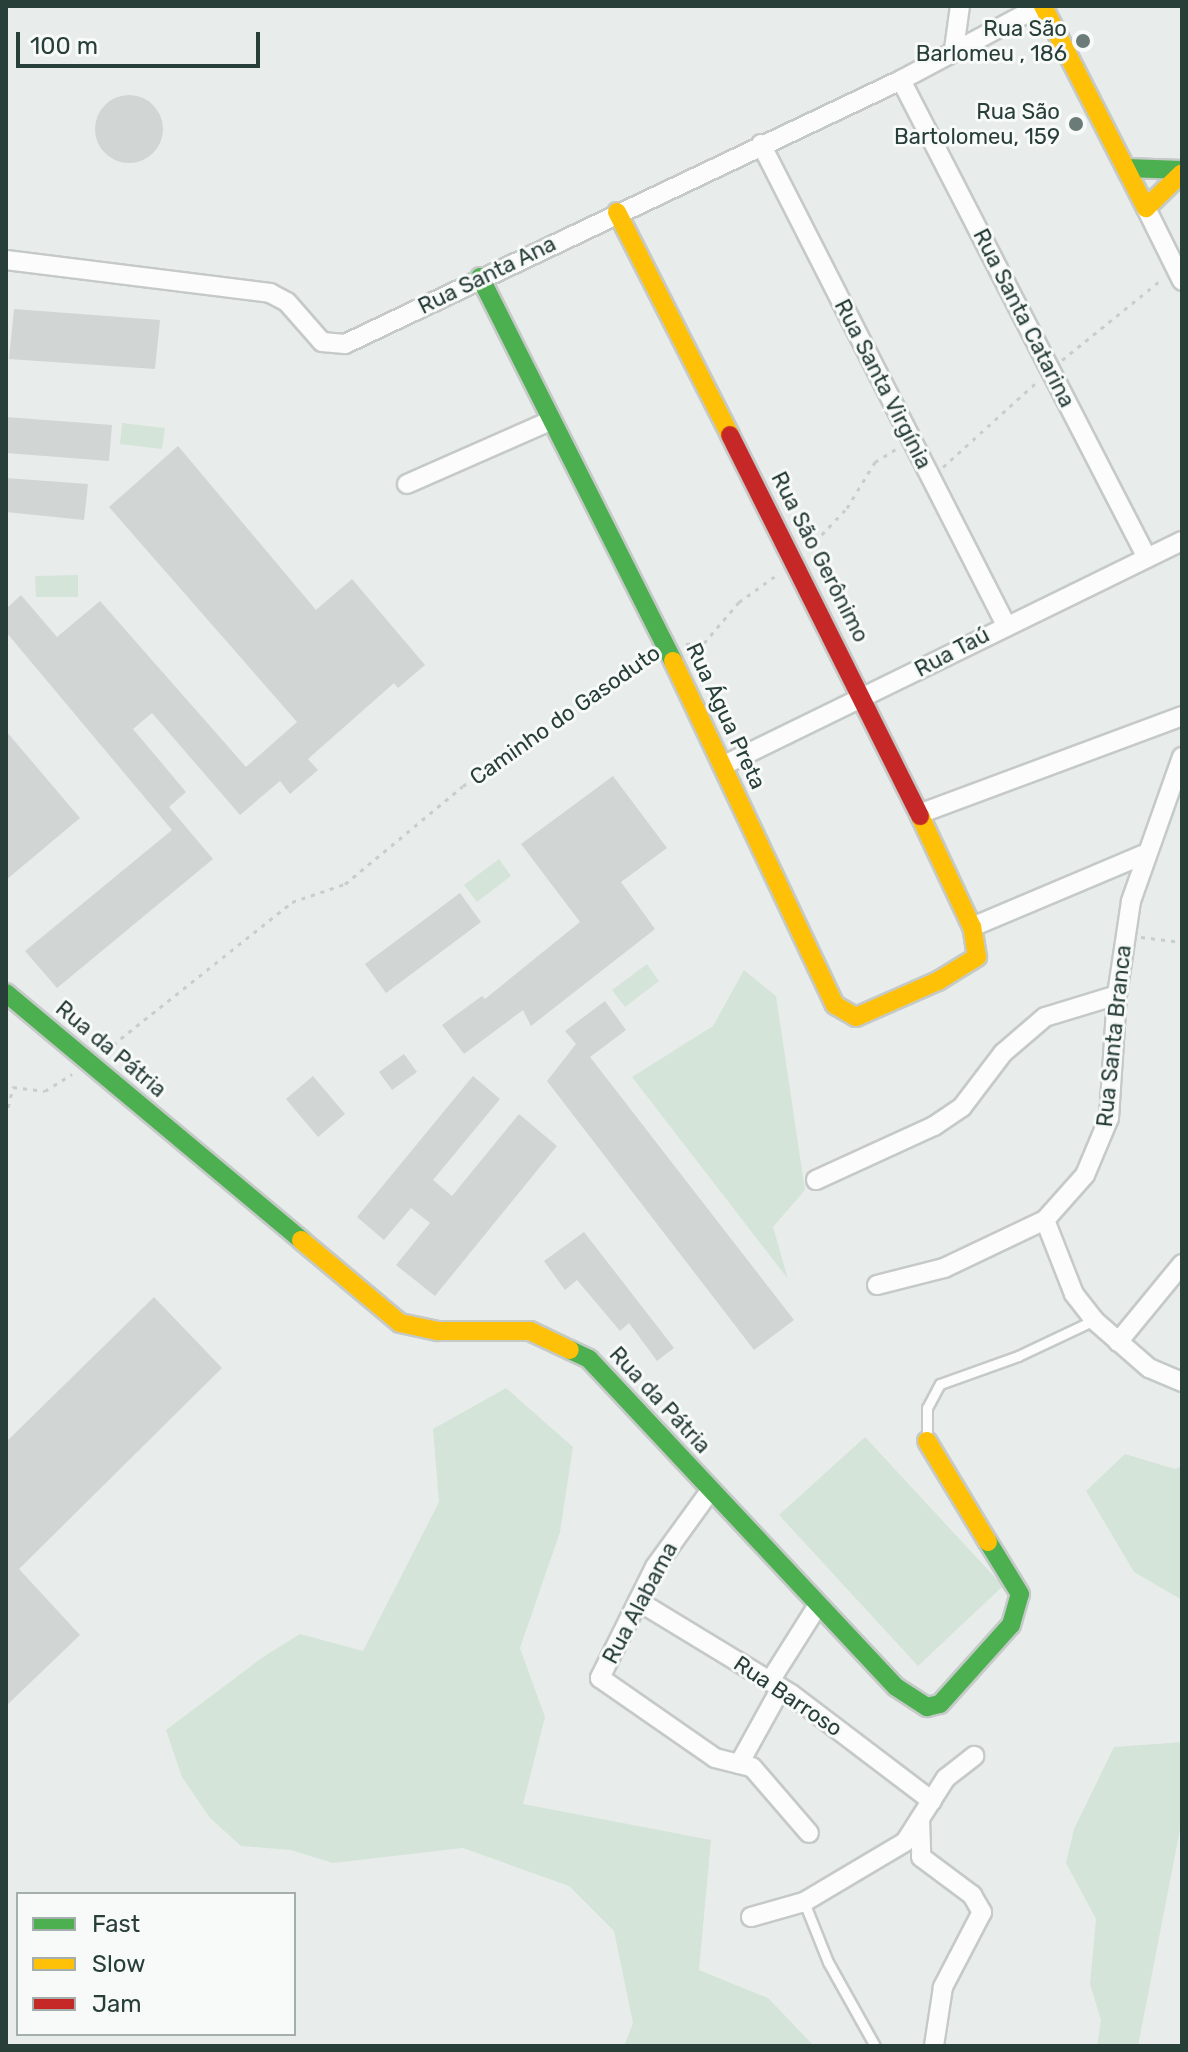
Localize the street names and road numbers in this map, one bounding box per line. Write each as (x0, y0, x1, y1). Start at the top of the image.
street label: Rua Santa Catarina (968, 224, 1080, 412)
street label: Rua Santa Ana (414, 230, 560, 320)
street label: Rua Santa Virgínia (829, 295, 937, 473)
street label: Rua São Gerônimo (766, 467, 874, 647)
street label: Rua Taú (910, 621, 994, 683)
street label: Rua Água Preta (680, 638, 772, 794)
street label: Caminho do Gasoduto (465, 639, 665, 791)
street label: Rua Santa Branca (1091, 944, 1137, 1128)
street label: Rua da Pátria (50, 995, 172, 1103)
street label: Rua da Pátria (604, 1341, 716, 1459)
street label: Rua Alabama (597, 1537, 683, 1669)
street label: Rua Barroso (729, 1650, 847, 1742)

